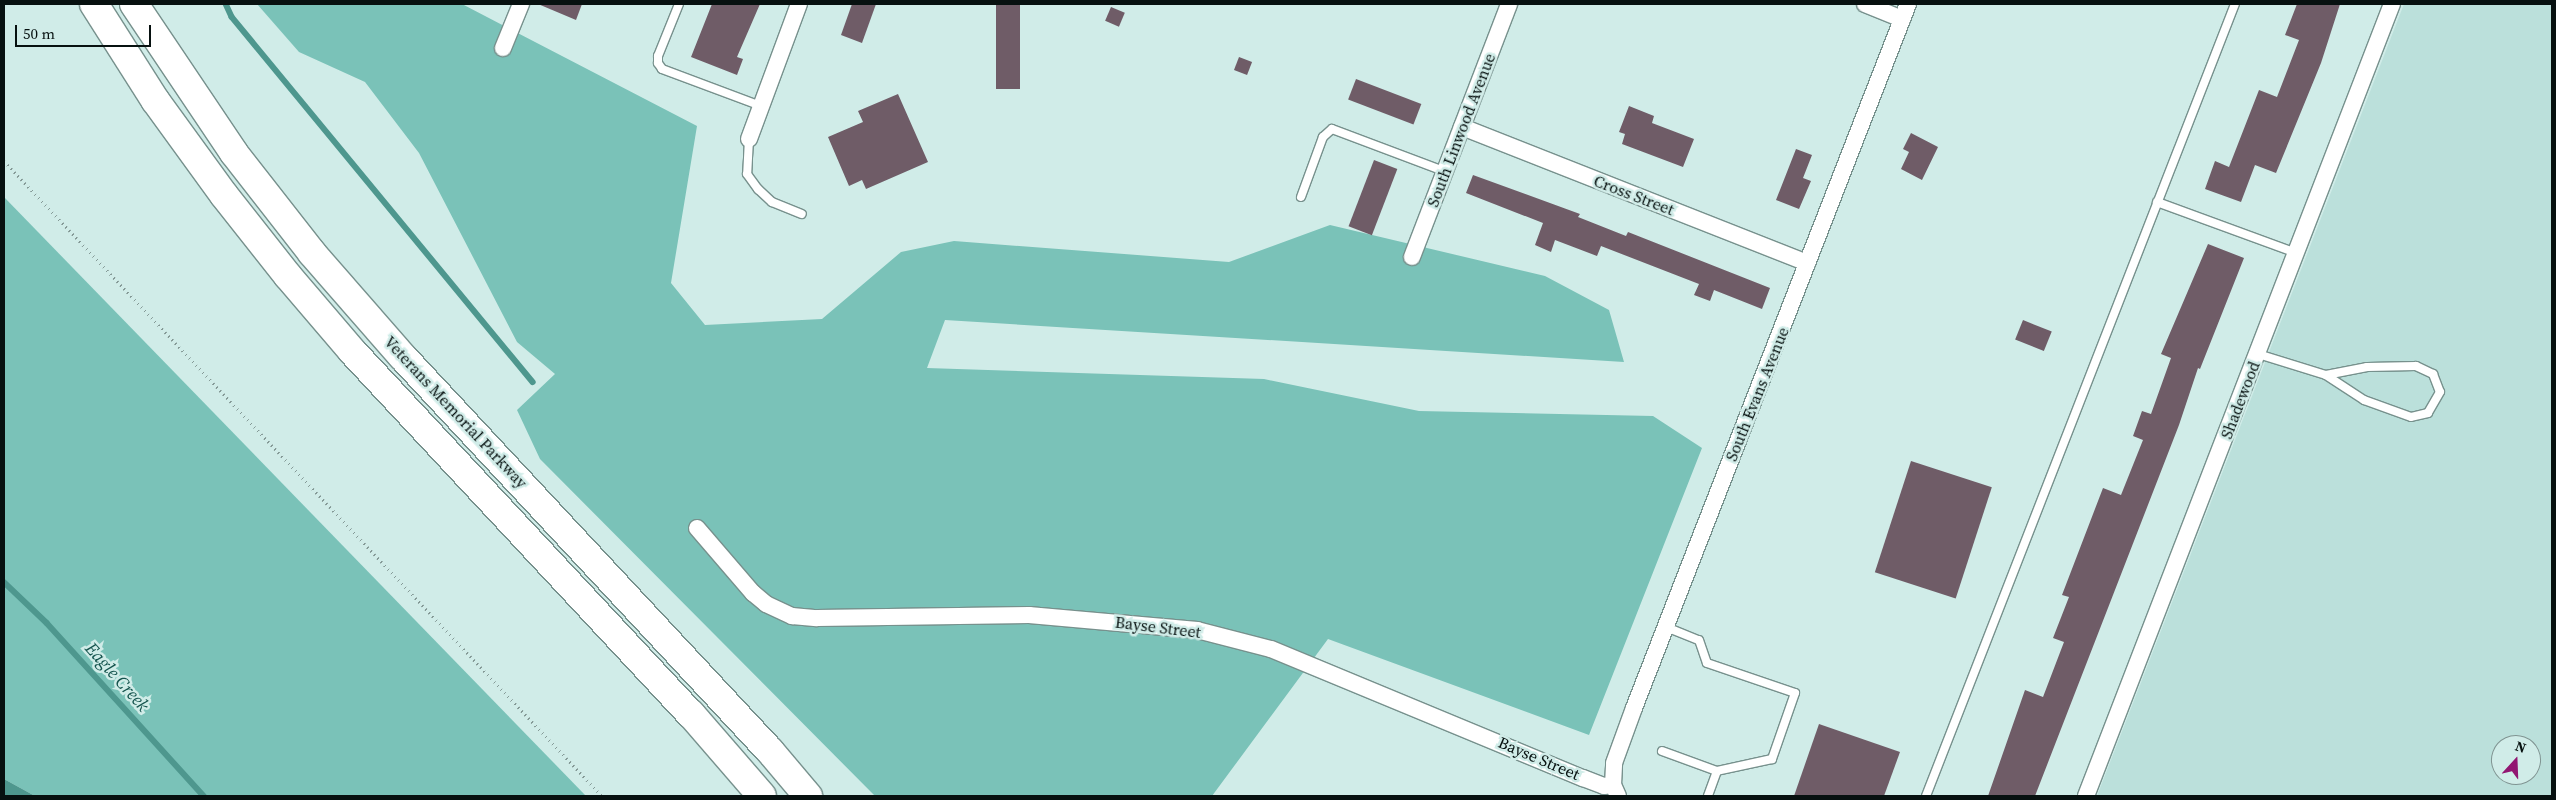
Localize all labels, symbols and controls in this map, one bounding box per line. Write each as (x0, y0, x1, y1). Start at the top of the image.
scale bar (18, 15, 154, 47)
text: 50 m (23, 23, 55, 44)
street label: South Linwood Avenue (1423, 50, 1499, 210)
street label: Cross Street (1591, 171, 1677, 219)
street label: South Evans Avenue (1721, 324, 1793, 464)
street label: Veterans Memorial Parkway (381, 332, 531, 492)
street label: Shadewood (2216, 359, 2264, 441)
street label: Bayse Street (1114, 612, 1202, 642)
water label: Eagle Creek (80, 638, 154, 716)
street label: Bayse Street (1496, 732, 1582, 784)
north arrow (2491, 735, 2541, 785)
text: N (2513, 736, 2529, 758)

